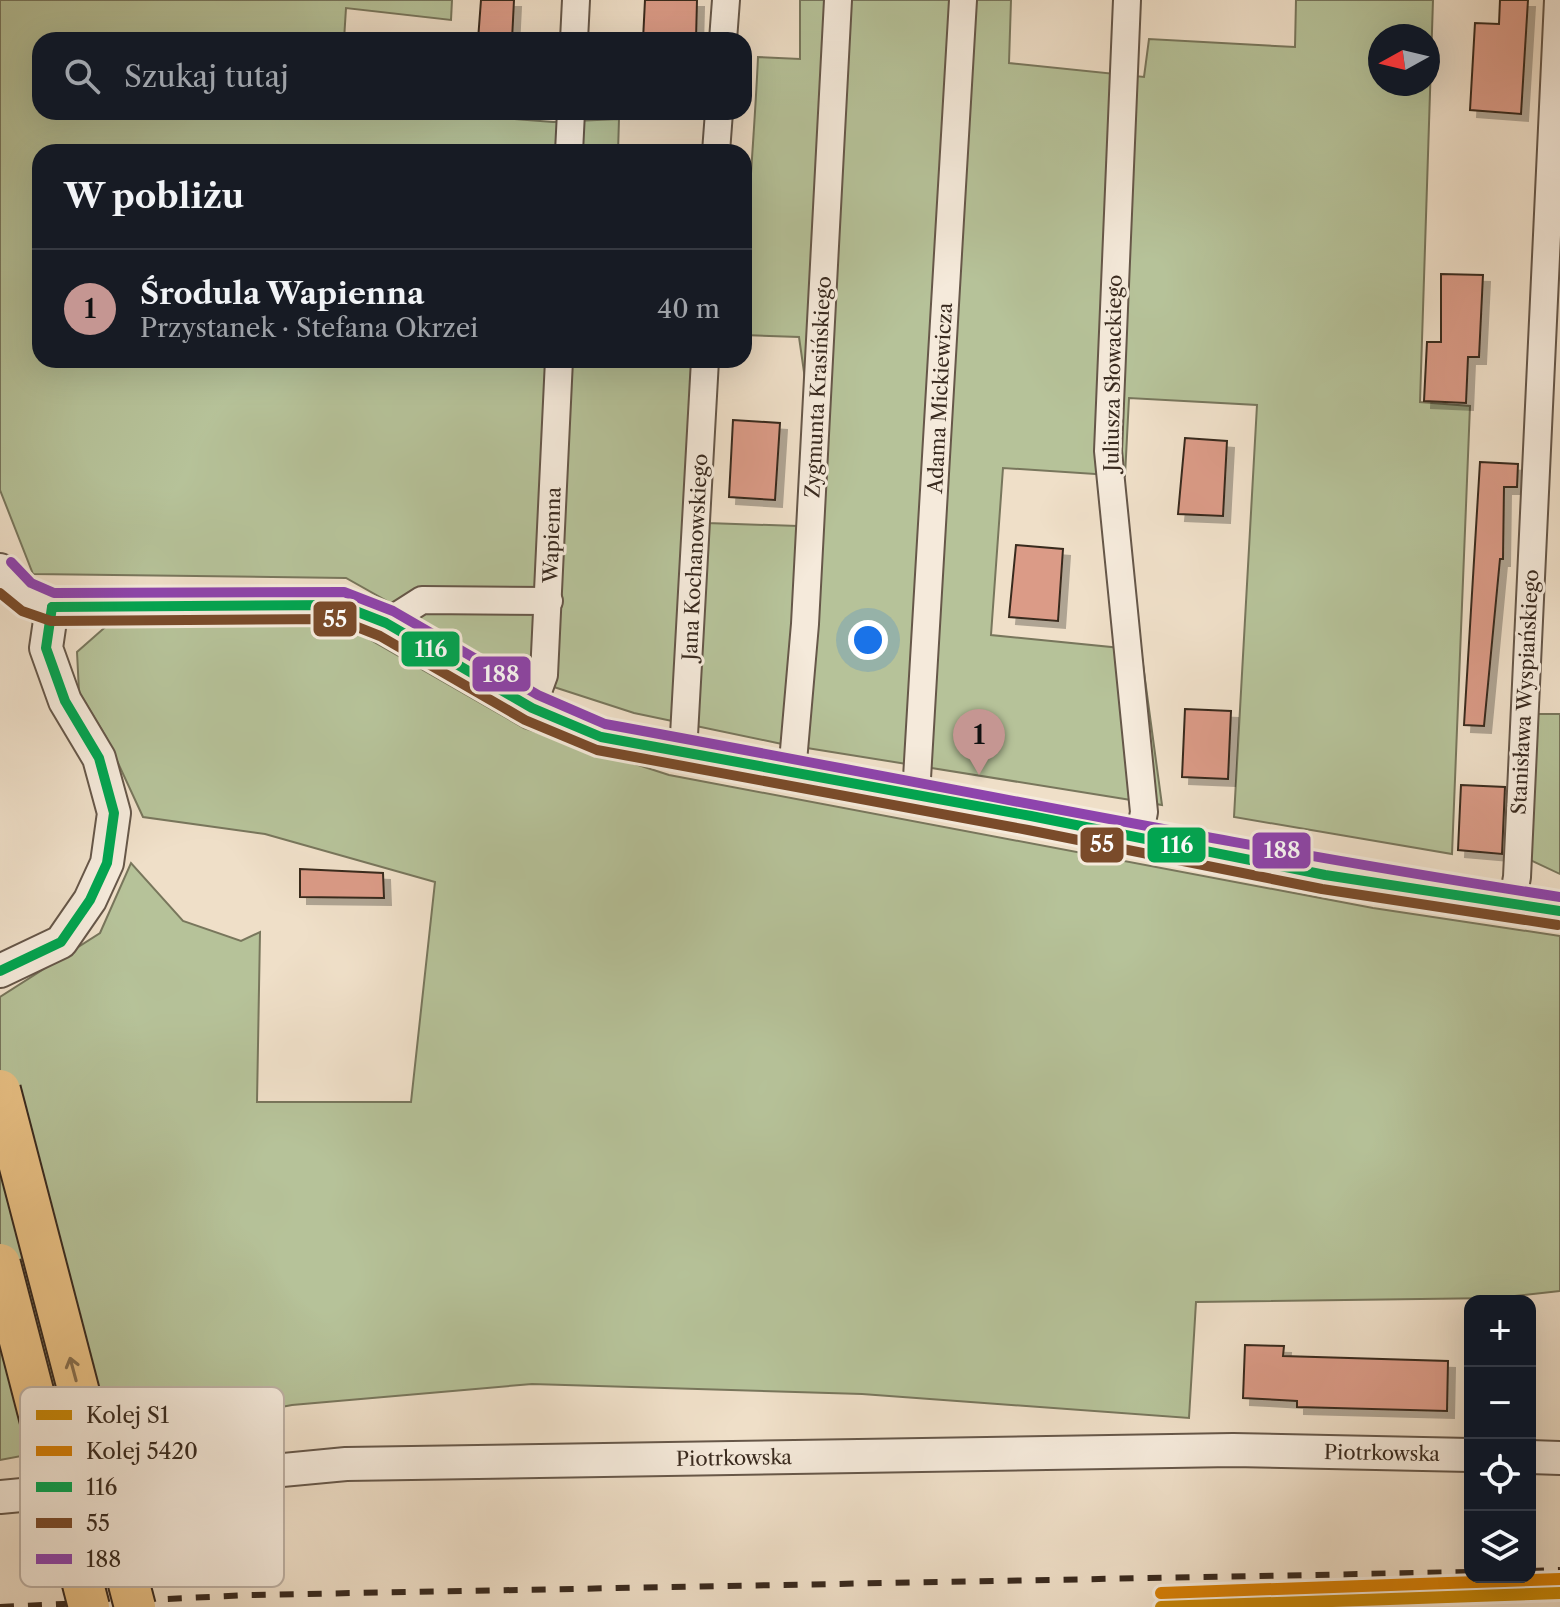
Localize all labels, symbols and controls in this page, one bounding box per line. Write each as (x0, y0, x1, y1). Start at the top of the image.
north arrow (1368, 24, 1440, 96)
search box (32, 32, 752, 120)
icon: search (60, 54, 104, 98)
text: Szukaj tutaj (124, 58, 289, 95)
text: W pobliżu (64, 175, 244, 217)
text: Środula Wapienna (140, 275, 424, 312)
street label: Zygmunta Krasińskiego (800, 275, 836, 499)
street label: Juliusza Słowackiego (1099, 275, 1127, 474)
text: 1 (84, 293, 96, 325)
text: 40 m (657, 293, 720, 325)
street label: Adama Mickiewicza (923, 302, 957, 495)
text: Przystanek · Stefana Okrzei (140, 312, 478, 344)
street label: Jana Kochanowskiego (677, 453, 712, 664)
street label: Wapienna (538, 486, 566, 584)
street label: Stanisława Wyspiańskiego (1507, 569, 1543, 815)
line badge: 55 (312, 600, 358, 638)
text: 55 (323, 606, 347, 633)
your location (848, 620, 888, 660)
line badge: 116 (400, 630, 461, 668)
text: 116 (415, 636, 447, 663)
line badge: 188 (471, 655, 532, 693)
text: 188 (483, 661, 519, 688)
pin: 1 (953, 709, 1005, 775)
line badge: 55 (1079, 826, 1125, 864)
line badge: 116 (1146, 826, 1207, 864)
text: 55 (1090, 831, 1114, 858)
line badge: 188 (1251, 831, 1312, 870)
text: 116 (1161, 832, 1193, 859)
text: 188 (1264, 837, 1300, 864)
map controls (1464, 1295, 1536, 1583)
button: + (1464, 1295, 1536, 1367)
one-way arrow (65, 1357, 80, 1382)
button: − (1464, 1367, 1536, 1439)
legend (20, 1387, 284, 1587)
text: Kolej S1 (86, 1402, 169, 1429)
text: Kolej 5420 (86, 1438, 198, 1465)
button: locate (1464, 1439, 1536, 1511)
street label: Piotrkowska (1324, 1440, 1441, 1466)
street label: Piotrkowska (676, 1445, 793, 1471)
text: 116 (86, 1474, 118, 1501)
text: 55 (86, 1510, 110, 1537)
button: layers (1464, 1511, 1536, 1583)
text: 188 (86, 1546, 121, 1573)

